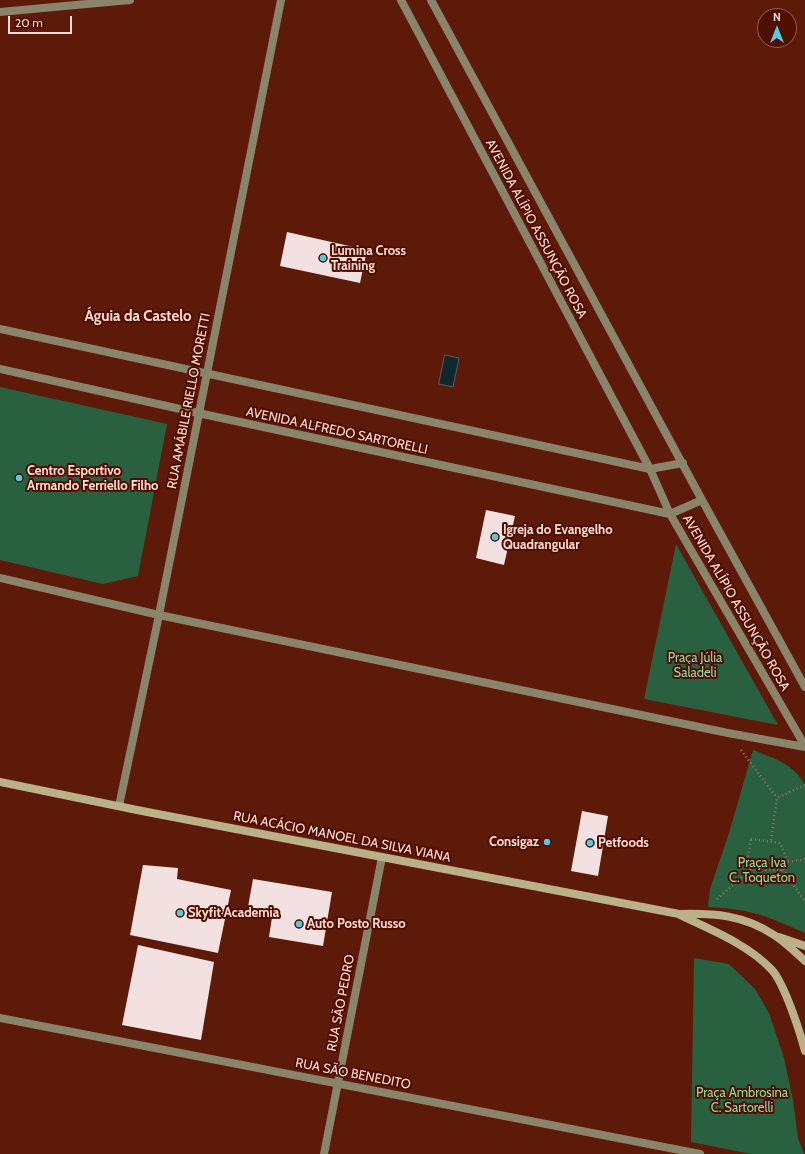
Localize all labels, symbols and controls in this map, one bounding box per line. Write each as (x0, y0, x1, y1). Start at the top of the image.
scale bar (10, 8, 74, 34)
north arrow (757, 8, 797, 48)
text: N (773, 10, 781, 24)
text: 20 m (15, 15, 43, 30)
street label: AVENIDA ALÍPIO ASSUNÇÃO ROSA (482, 137, 590, 321)
place label: Lumina Cross Training (331, 243, 406, 274)
marker: Lumina Cross Training (318, 253, 328, 263)
district label: Águia da Castelo (84, 308, 192, 326)
street label: RUA AMÁBILE RIELLO MORETTI (164, 312, 214, 490)
street label: AVENIDA ALFREDO SARTORELLI (245, 404, 429, 458)
place label: Centro Esportivo Armando Ferriello Filho (27, 463, 159, 494)
marker: Centro Esportivo Armando Ferriello Filho (14, 473, 24, 483)
street label: AVENIDA ALÍPIO ASSUNÇÃO ROSA (679, 512, 793, 694)
place label: Igreja do Evangelho Quadrangular (503, 522, 613, 553)
marker: Igreja do Evangelho Quadrangular (490, 532, 500, 542)
park label: Praça Júlia Saladeli (668, 650, 722, 681)
street label: RUA ACÁCIO MANOEL DA SILVA VIANA (232, 808, 452, 866)
place label: Consigaz (489, 834, 539, 850)
place label: Petfoods (598, 835, 649, 851)
marker: Consigaz (542, 837, 552, 847)
marker: Petfoods (585, 838, 595, 848)
park label: Praça Iva C. Toqueton (729, 855, 795, 886)
place label: Skyfit Academia (188, 905, 279, 921)
marker: Skyfit Academia (175, 908, 185, 918)
place label: Auto Posto Russo (307, 916, 406, 932)
marker: Auto Posto Russo (294, 919, 304, 929)
street label: RUA SÃO PEDRO (324, 953, 358, 1053)
street label: RUA SÃO BENEDITO (294, 1055, 412, 1093)
park label: Praça Ambrosina C. Sartorelli (696, 1085, 788, 1116)

